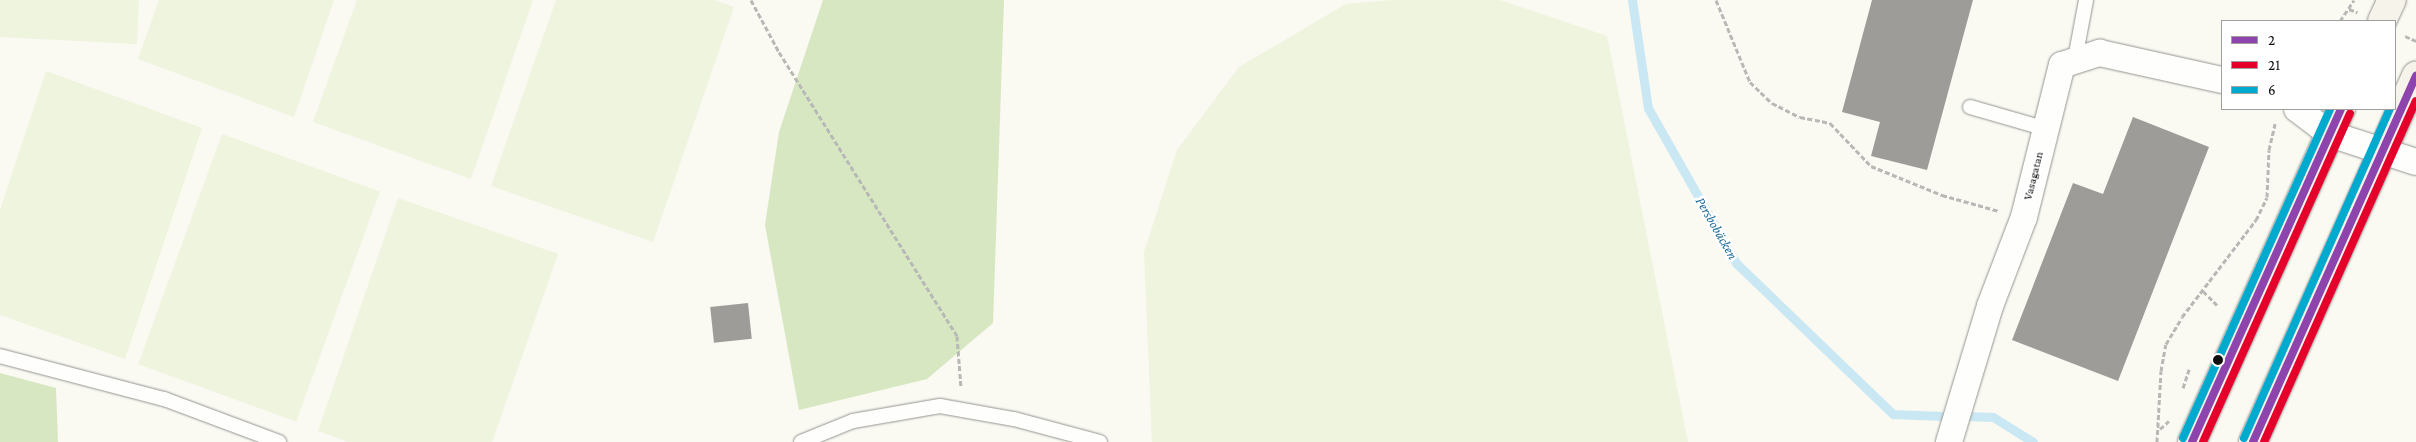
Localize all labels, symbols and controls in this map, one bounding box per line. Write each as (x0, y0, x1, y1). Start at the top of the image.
legend (2221, 20, 2396, 110)
text: 2 (2268, 32, 2275, 48)
text: 21 (2268, 57, 2280, 73)
text: 6 (2268, 82, 2276, 98)
street label: Vasagatan (2021, 150, 2047, 202)
water label: Persbobäcken (1692, 194, 1742, 262)
unlabelled marker (2213, 355, 2223, 365)

